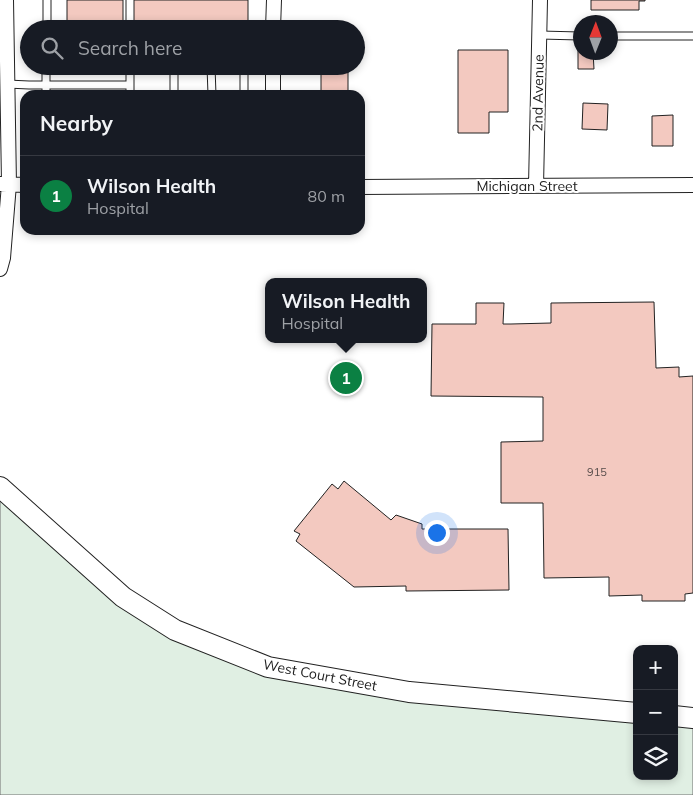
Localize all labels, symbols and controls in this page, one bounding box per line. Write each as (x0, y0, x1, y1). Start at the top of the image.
north arrow (573, 15, 618, 60)
search box (20, 20, 365, 75)
icon: search (38, 34, 66, 62)
text: Search here (78, 36, 182, 60)
street label: 2nd Avenue (528, 54, 548, 132)
text: Nearby (40, 110, 113, 136)
text: Wilson Health (87, 174, 216, 198)
street label: Michigan Street (476, 177, 578, 195)
text: 1 (51, 186, 61, 206)
text: 80 m (308, 186, 345, 206)
text: Hospital (87, 198, 149, 218)
popup (265, 278, 427, 343)
text: Wilson Health (281, 289, 411, 313)
text: Hospital (281, 313, 343, 333)
pin: 1 (330, 359, 362, 397)
house number: 915 (587, 465, 607, 479)
your location (424, 520, 450, 546)
map controls (633, 645, 678, 780)
button: + (633, 645, 678, 690)
street label: West Court Street (262, 655, 379, 695)
button: − (633, 690, 678, 735)
button: layers (633, 735, 678, 780)

